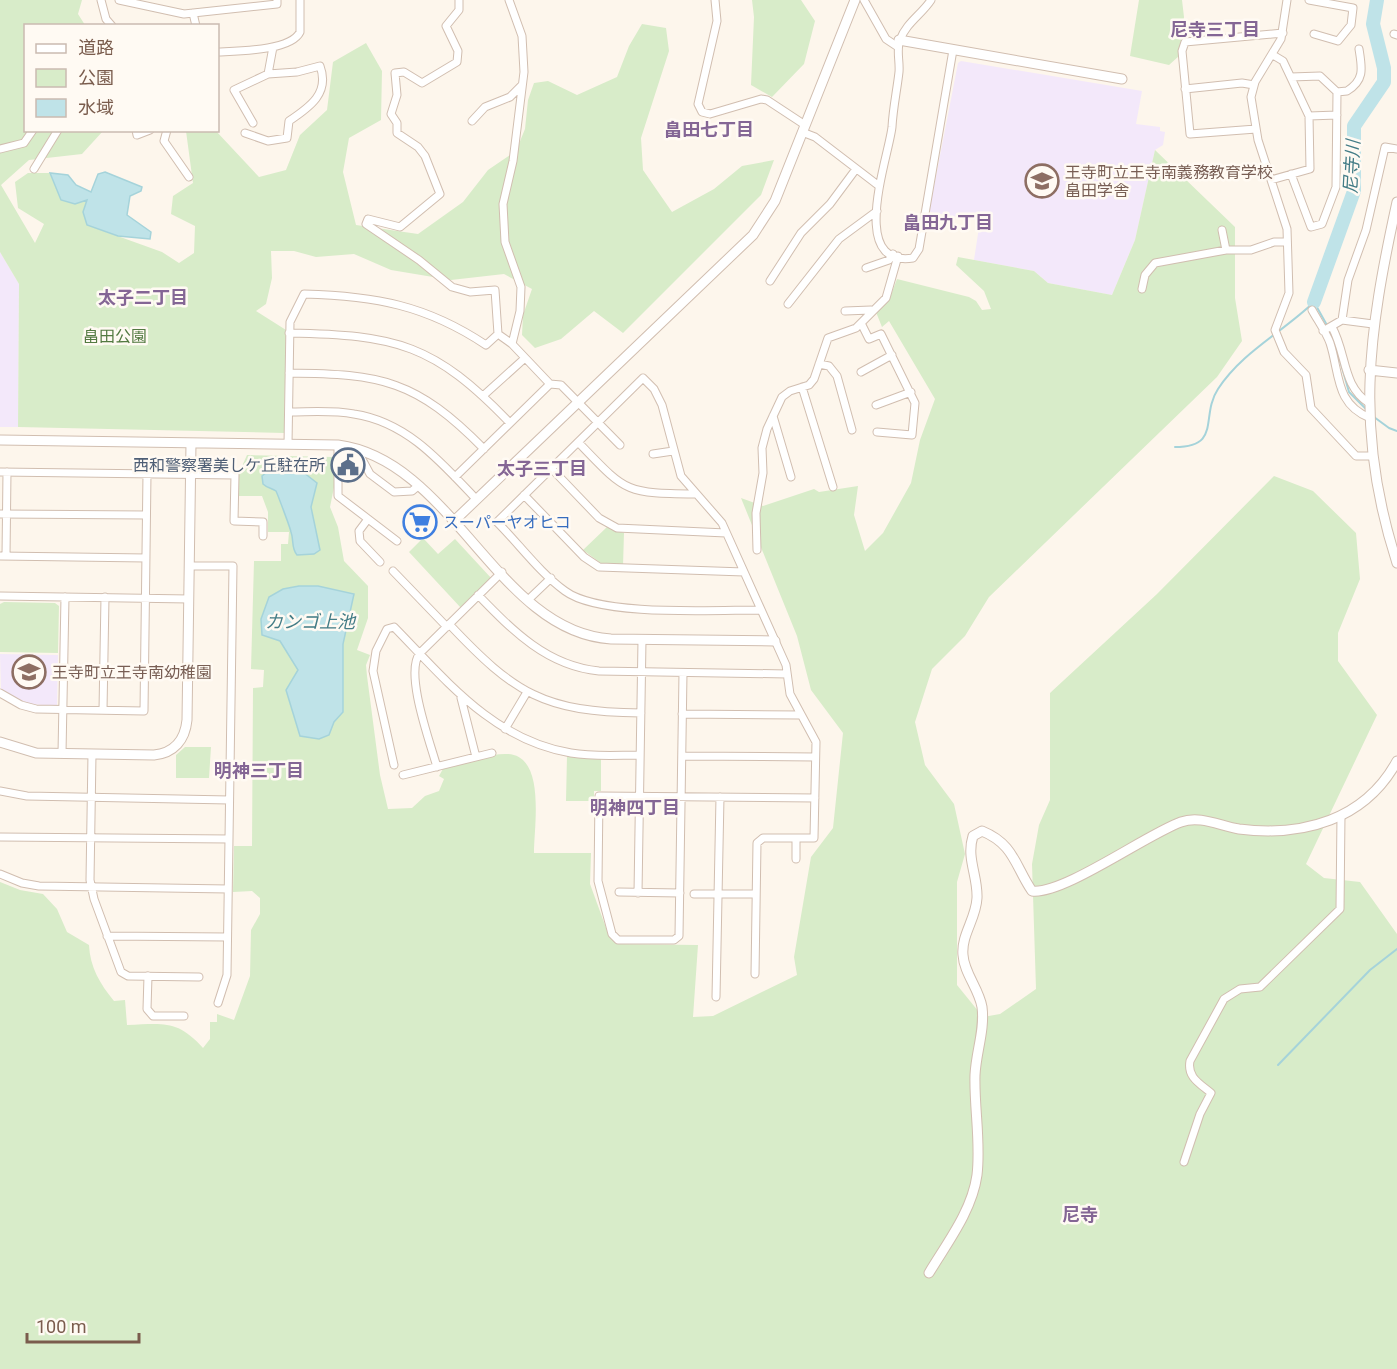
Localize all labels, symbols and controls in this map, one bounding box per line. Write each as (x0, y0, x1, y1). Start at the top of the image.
district label: 尼寺三丁目 (1170, 19, 1260, 40)
legend (24, 24, 219, 132)
text: 道路 (78, 37, 114, 58)
text: 公園 (78, 67, 114, 88)
text: 水域 (78, 97, 114, 118)
district label: 畠田七丁目 (664, 119, 754, 140)
water label: 尼寺川 (1340, 137, 1364, 194)
school or university icon: 王寺町立王寺南義務教育学校 畠田学舎 (1024, 163, 1060, 199)
place label: 王寺町立王寺南義務教育学校 畠田学舎 (1065, 163, 1273, 200)
district label: 畠田九丁目 (903, 212, 993, 233)
district label: 太子二丁目 (98, 287, 188, 308)
park label: 畠田公園 (83, 327, 147, 346)
public building icon: 西和警察署美しケ丘駐在所 (330, 447, 366, 483)
place label: 西和警察署美しケ丘駐在所 (133, 456, 325, 475)
district label: 太子三丁目 (497, 458, 587, 479)
supermarket icon: スーパーヤオヒコ (402, 504, 438, 540)
place label: スーパーヤオヒコ (443, 513, 571, 532)
water label: カンゴ上池 (265, 611, 357, 632)
school or university icon: 王寺町立王寺南幼稚園 (11, 654, 47, 690)
place label: 王寺町立王寺南幼稚園 (52, 663, 212, 682)
district label: 明神三丁目 (214, 760, 304, 781)
district label: 明神四丁目 (590, 797, 680, 818)
district label: 尼寺 (1062, 1204, 1098, 1225)
scale bar (27, 1306, 140, 1344)
text: 100 m (36, 1316, 87, 1337)

